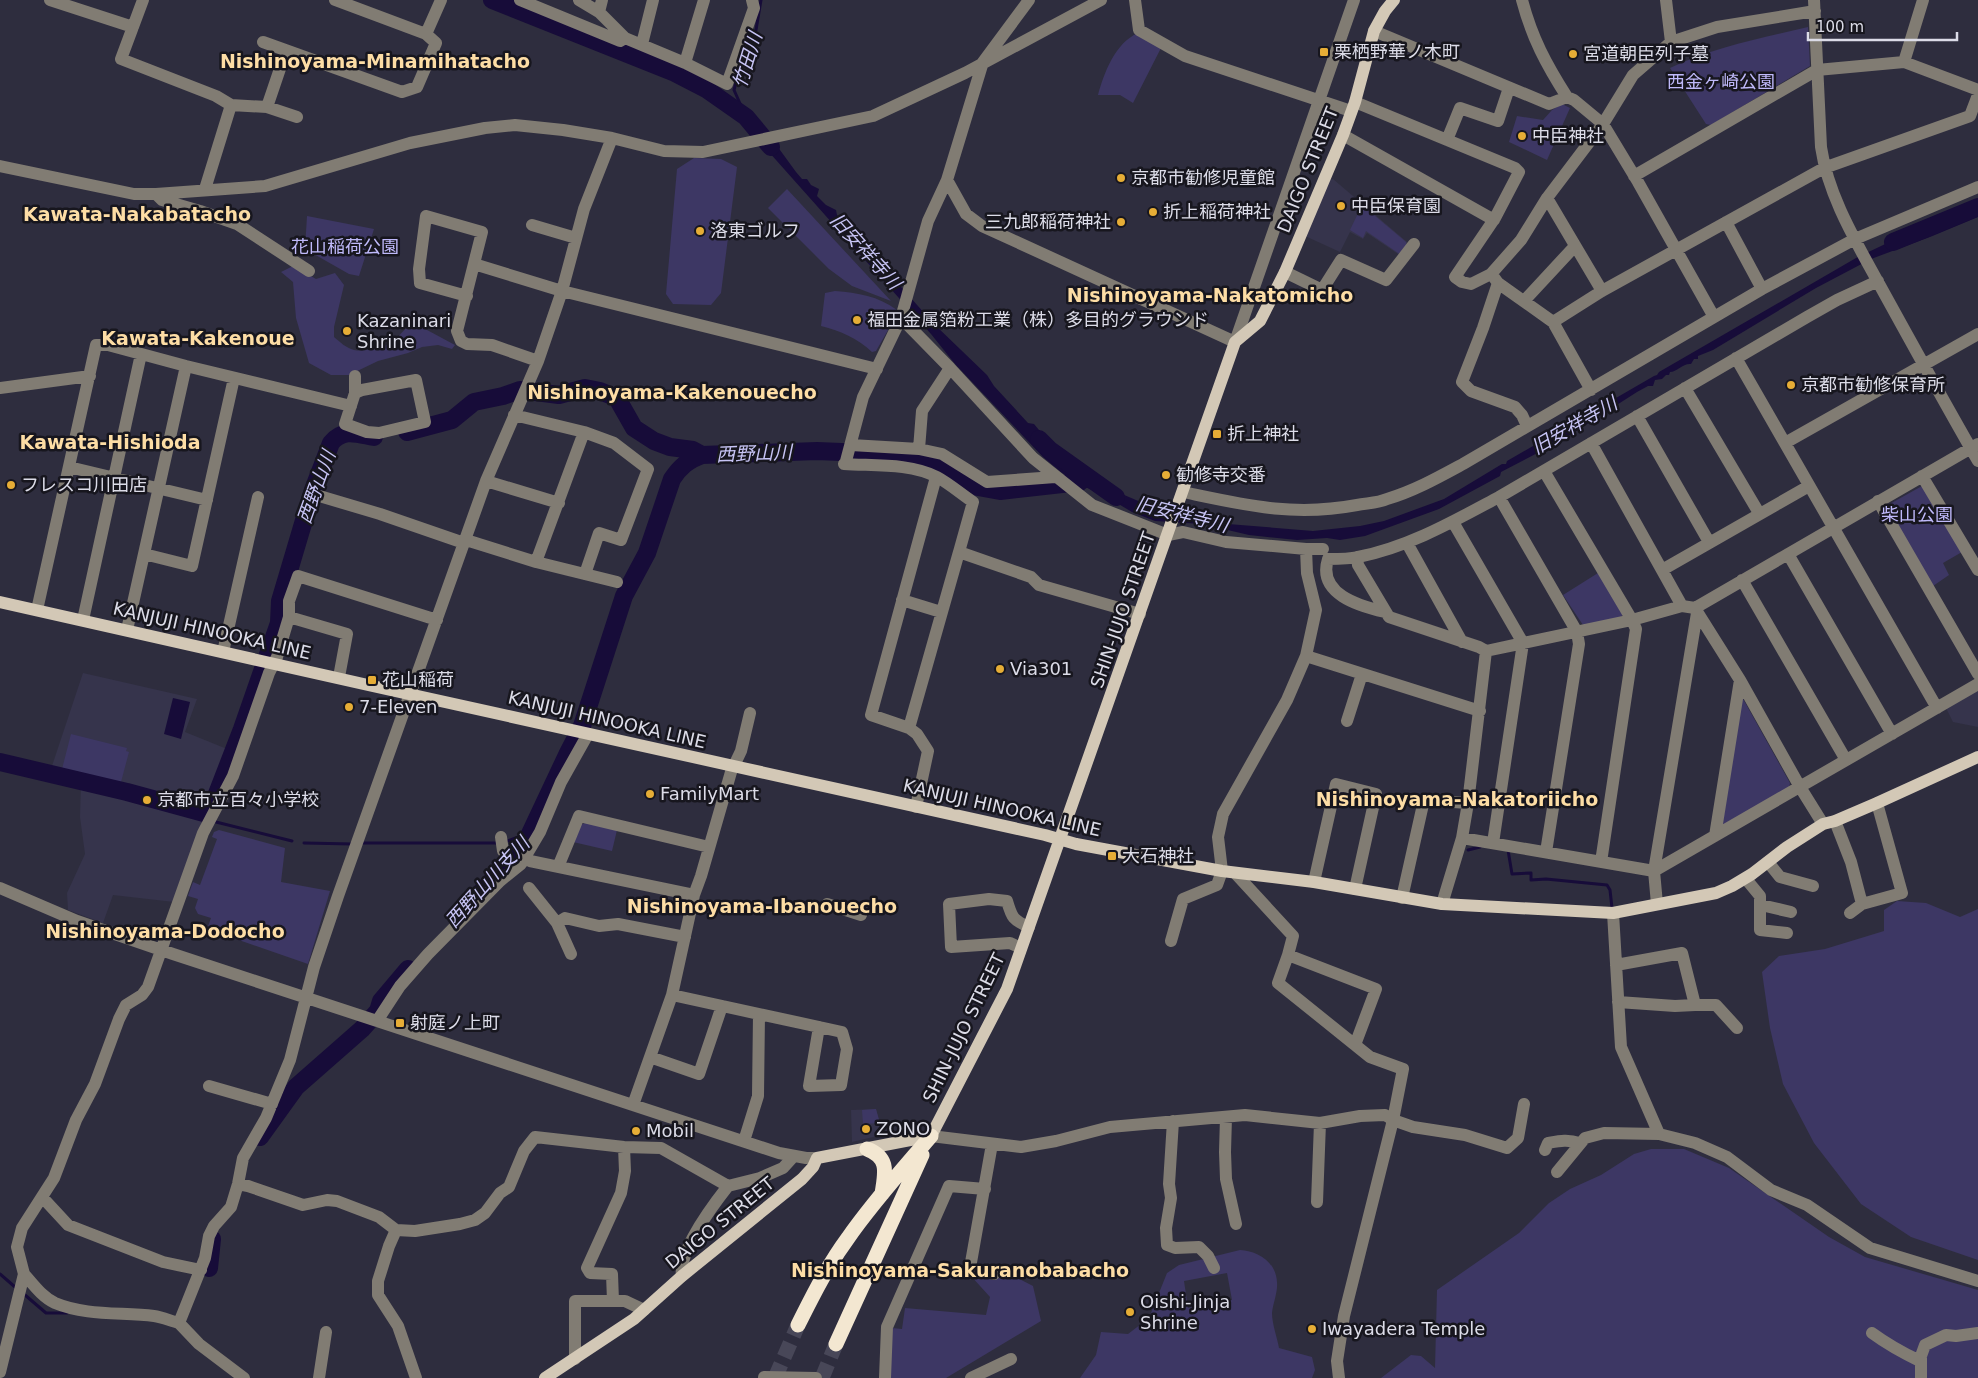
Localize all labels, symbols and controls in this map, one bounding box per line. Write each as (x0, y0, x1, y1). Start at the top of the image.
scale bar (1808, 10, 1957, 42)
text: 100 m (1816, 18, 1864, 36)
water label: 竹田川 (728, 28, 766, 90)
place label: 栗栖野華ノ木町 (1334, 41, 1460, 62)
place label: 宮道朝臣列子墓 (1583, 43, 1709, 64)
marker: 栗栖野華ノ木町 (1318, 46, 1330, 58)
marker: 宮道朝臣列子墓 (1567, 48, 1579, 60)
district label: Nishinoyama-Minamihatacho (220, 50, 530, 72)
park label: 西金ヶ崎公園 (1667, 71, 1775, 92)
street label: DAIGO STREET (1273, 103, 1343, 236)
place label: 中臣神社 (1532, 125, 1604, 146)
marker: 中臣神社 (1516, 130, 1528, 142)
place label: 京都市勧修児童館 (1131, 167, 1275, 188)
marker: 京都市勧修児童館 (1115, 172, 1127, 184)
place label: 中臣保育園 (1351, 195, 1441, 216)
marker: 中臣保育園 (1335, 200, 1347, 212)
place label: 折上稲荷神社 (1163, 201, 1271, 222)
district label: Kawata-Nakabatacho (23, 203, 251, 225)
marker: 折上稲荷神社 (1147, 206, 1159, 218)
water label: 旧安祥寺川 (826, 208, 907, 295)
place label: 三九郎稲荷神社 (985, 211, 1111, 232)
marker: 三九郎稲荷神社 (1115, 216, 1127, 228)
place label: 洛東ゴルフ (710, 220, 800, 241)
marker: 洛東ゴルフ (694, 225, 706, 237)
park label: 花山稲荷公園 (291, 236, 399, 257)
district label: Nishinoyama-Nakatomicho (1067, 284, 1353, 306)
place label: 福田金属箔粉工業（株）多目的グラウンド (867, 309, 1209, 330)
place label: Kazaninari Shrine (357, 310, 451, 352)
marker: 福田金属箔粉工業（株）多目的グラウンド (851, 314, 863, 326)
marker: Kazaninari Shrine (341, 325, 353, 337)
district label: Kawata-Kakenoue (101, 327, 295, 349)
place label: 京都市勧修保育所 (1801, 374, 1945, 395)
marker: 京都市勧修保育所 (1785, 379, 1797, 391)
district label: Nishinoyama-Kakenouecho (527, 381, 817, 403)
water label: 旧安祥寺川 (1527, 391, 1622, 458)
place label: 折上神社 (1227, 423, 1299, 444)
marker: 折上神社 (1211, 428, 1223, 440)
district label: Kawata-Hishioda (20, 431, 200, 453)
water label: 西野山川 (716, 441, 794, 465)
water label: 西野山川 (293, 446, 340, 526)
place label: 勧修寺交番 (1176, 464, 1266, 485)
marker: 勧修寺交番 (1160, 469, 1172, 481)
place label: フレスコ川田店 (21, 474, 147, 495)
marker: フレスコ川田店 (5, 479, 17, 491)
water label: 旧安祥寺川 (1133, 492, 1233, 537)
park label: 柴山公園 (1881, 504, 1953, 525)
street label: SHIN-JUJO STREET (1086, 528, 1159, 691)
street label: KANJUJI HINOOKA LINE (111, 598, 313, 664)
place label: Via301 (1010, 658, 1072, 679)
marker: Via301 (994, 663, 1006, 675)
place label: 花山稲荷 (382, 669, 454, 690)
marker: 花山稲荷 (366, 674, 378, 686)
street label: KANJUJI HINOOKA LINE (506, 687, 708, 753)
place label: 7-Eleven (359, 696, 438, 717)
marker: 7-Eleven (343, 701, 355, 713)
street label: KANJUJI HINOOKA LINE (901, 775, 1103, 841)
place label: FamilyMart (660, 783, 759, 804)
marker: FamilyMart (644, 788, 656, 800)
district label: Nishinoyama-Nakatoriicho (1316, 788, 1598, 810)
place label: 京都市立百々小学校 (157, 789, 319, 810)
marker: 京都市立百々小学校 (141, 794, 153, 806)
water label: 西野山川支川 (441, 831, 535, 932)
place label: 大石神社 (1122, 845, 1194, 866)
marker: 大石神社 (1106, 850, 1118, 862)
district label: Nishinoyama-Ibanouecho (627, 895, 897, 917)
district label: Nishinoyama-Dodocho (45, 920, 285, 942)
street label: SHIN-JUJO STREET (918, 949, 1009, 1106)
place label: 射庭ノ上町 (410, 1012, 500, 1033)
marker: 射庭ノ上町 (394, 1017, 406, 1029)
place label: ZONO (876, 1118, 930, 1139)
place label: Mobil (646, 1120, 694, 1141)
marker: ZONO (860, 1123, 872, 1135)
marker: Mobil (630, 1125, 642, 1137)
street label: DAIGO STREET (661, 1172, 779, 1273)
district label: Nishinoyama-Sakuranobabacho (791, 1259, 1129, 1281)
place label: Oishi-Jinja Shrine (1140, 1291, 1230, 1333)
marker: Oishi-Jinja Shrine (1124, 1306, 1136, 1318)
place label: Iwayadera Temple (1322, 1318, 1485, 1339)
marker: Iwayadera Temple (1306, 1323, 1318, 1335)

